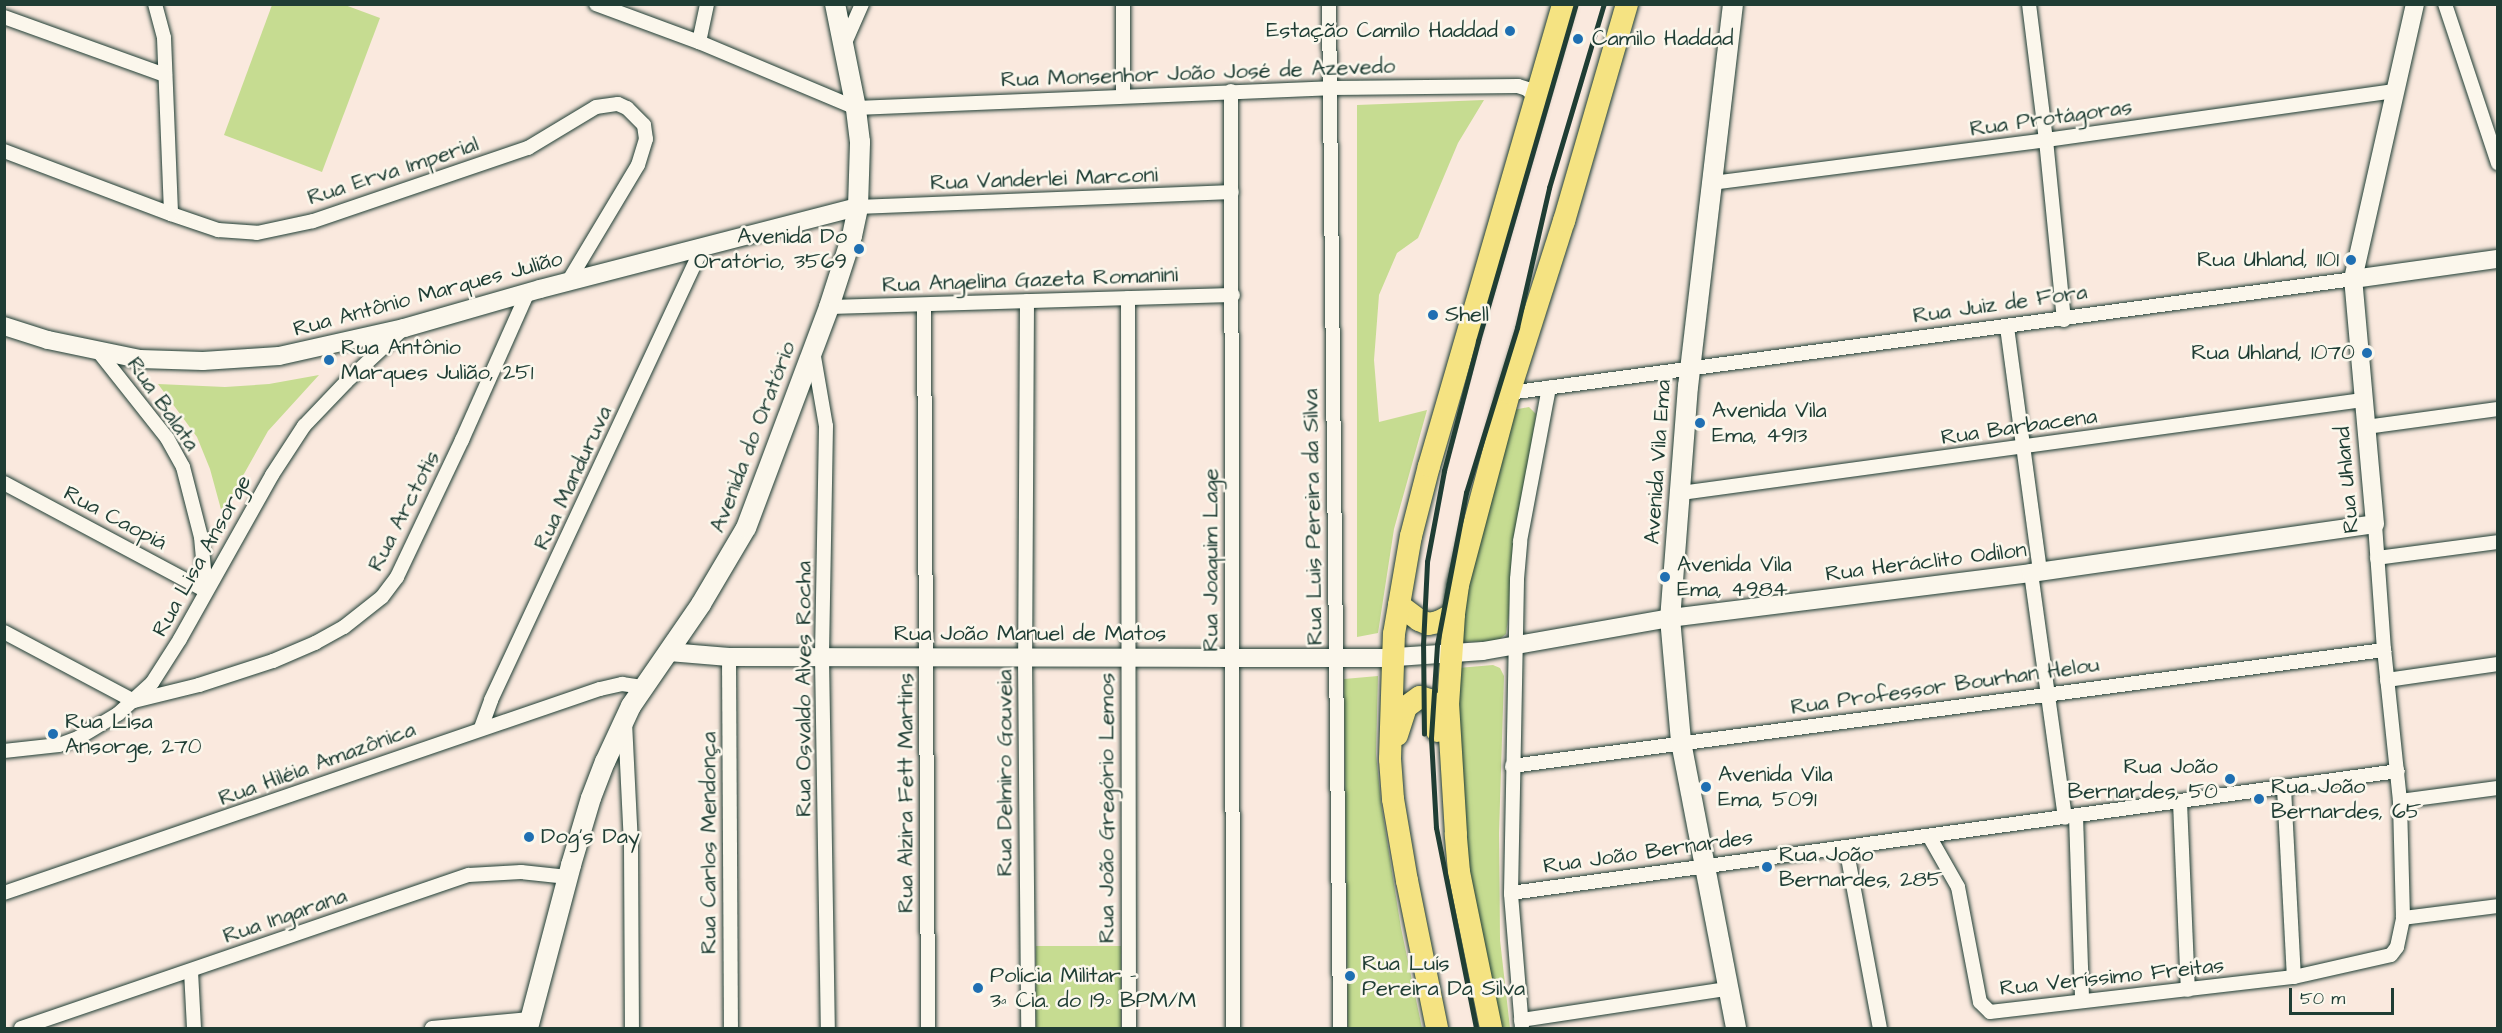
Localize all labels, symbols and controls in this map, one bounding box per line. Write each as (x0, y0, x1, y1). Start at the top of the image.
place label: Estação Camilo Haddad (1266, 18, 1498, 44)
marker: Estação Camilo Haddad (1503, 24, 1517, 38)
place label: Camilo Haddad (1592, 26, 1733, 52)
marker: Camilo Haddad (1569, 30, 1587, 48)
street label: Rua Monsenhor João José de Azevedo (1000, 53, 1396, 93)
street label: Rua Protágoras (1968, 94, 2134, 142)
street label: Rua Erva Imperial (304, 131, 482, 211)
street label: Rua Vanderlei Marconi (930, 162, 1158, 196)
place label: Avenida Do Oratório, 3569 (694, 223, 847, 274)
marker: Avenida Do Oratório, 3569 (852, 242, 866, 256)
street label: Rua Antônio Marques Julião (290, 245, 566, 343)
place label: Rua Uhland, 1101 (2197, 247, 2339, 273)
marker: Rua Uhland, 1101 (2344, 253, 2358, 267)
street label: Rua Angelina Gazeta Romanini (882, 262, 1178, 298)
street label: Rua Juiz de Fora (1911, 279, 2089, 329)
place label: Shell (1445, 302, 1489, 328)
marker: Shell (1426, 308, 1440, 322)
place label: Rua Antônio Marques Julião, 251 (341, 334, 534, 386)
street label: Avenida do Oratório (704, 338, 802, 536)
place label: Rua Uhland, 1070 (2191, 340, 2355, 366)
marker: Rua Uhland, 1070 (2360, 346, 2374, 360)
street label: Rua Balata (121, 352, 205, 456)
marker: Rua Antônio Marques Julião, 251 (322, 353, 336, 367)
street label: Avenida Vila Ema (1639, 379, 1677, 545)
street label: Rua Luis Pereira da Silva (1298, 388, 1328, 646)
place label: Avenida Vila Ema, 4913 (1712, 397, 1827, 448)
street label: Rua Manduruva (528, 402, 618, 554)
street label: Rua Barbacena (1939, 403, 2099, 451)
marker: Avenida Vila Ema, 4913 (1693, 416, 1707, 430)
street label: Rua Uhland (2329, 426, 2365, 534)
street label: Rua Arctotis (362, 446, 446, 576)
street label: Rua Joaquim Lage (1198, 468, 1224, 652)
street label: Rua Lisa Ansorge (147, 471, 257, 641)
street label: Rua Caopiá (59, 480, 171, 556)
street label: Rua Heráclito Odilon (1824, 537, 2028, 587)
place label: Avenida Vila Ema, 4984 (1677, 551, 1792, 602)
street label: Rua Osvaldo Alves Rocha (791, 561, 817, 817)
marker: Avenida Vila Ema, 4984 (1658, 570, 1672, 584)
street label: Rua João Manuel de Matos (894, 621, 1166, 647)
street label: Rua Professor Bourhan Helou (1789, 651, 2101, 721)
street label: Rua Delmiro Gouveia (992, 670, 1018, 876)
street label: Rua Alzira Fett Martins (893, 673, 919, 913)
street label: Rua João Gregório Lemos (1094, 673, 1120, 943)
place label: Rua Lisa Ansorge, 270 (65, 708, 202, 760)
street label: Rua Hiléia Amazônica (215, 716, 419, 812)
marker: Rua Lisa Ansorge, 270 (46, 727, 60, 741)
street label: Rua Carlos Mendonça (696, 732, 722, 954)
place label: Rua João Bernardes, 50 (2068, 753, 2218, 804)
place label: Avenida Vila Ema, 5091 (1718, 761, 1833, 812)
marker: Rua João Bernardes, 50 (2223, 772, 2237, 786)
place label: Rua João Bernardes, 65 (2271, 773, 2421, 824)
marker: Avenida Vila Ema, 5091 (1699, 780, 1713, 794)
marker: Rua João Bernardes, 65 (2252, 792, 2266, 806)
place label: Dog's Day (541, 824, 640, 850)
street label: Rua João Bernardes (1541, 824, 1755, 880)
marker: Dog's Day (522, 830, 536, 844)
place label: Rua João Bernardes, 285 (1779, 841, 1942, 892)
marker: Rua João Bernardes, 285 (1760, 860, 1774, 874)
street label: Rua Ingarana (220, 882, 350, 950)
place label: Rua Luís Pereira Da Silva (1362, 950, 1525, 1002)
street label: Rua Veríssimo Freitas (1998, 952, 2226, 1002)
place label: Polícia Militar - 3ª Cia. do 19º BPM/M (990, 962, 1196, 1014)
marker: Rua Luís Pereira Da Silva (1343, 969, 1357, 983)
scale bar (2292, 976, 2397, 1014)
marker: Polícia Militar - 3ª Cia. do 19º BPM/M (971, 981, 985, 995)
text: 50 m (2300, 986, 2345, 1011)

